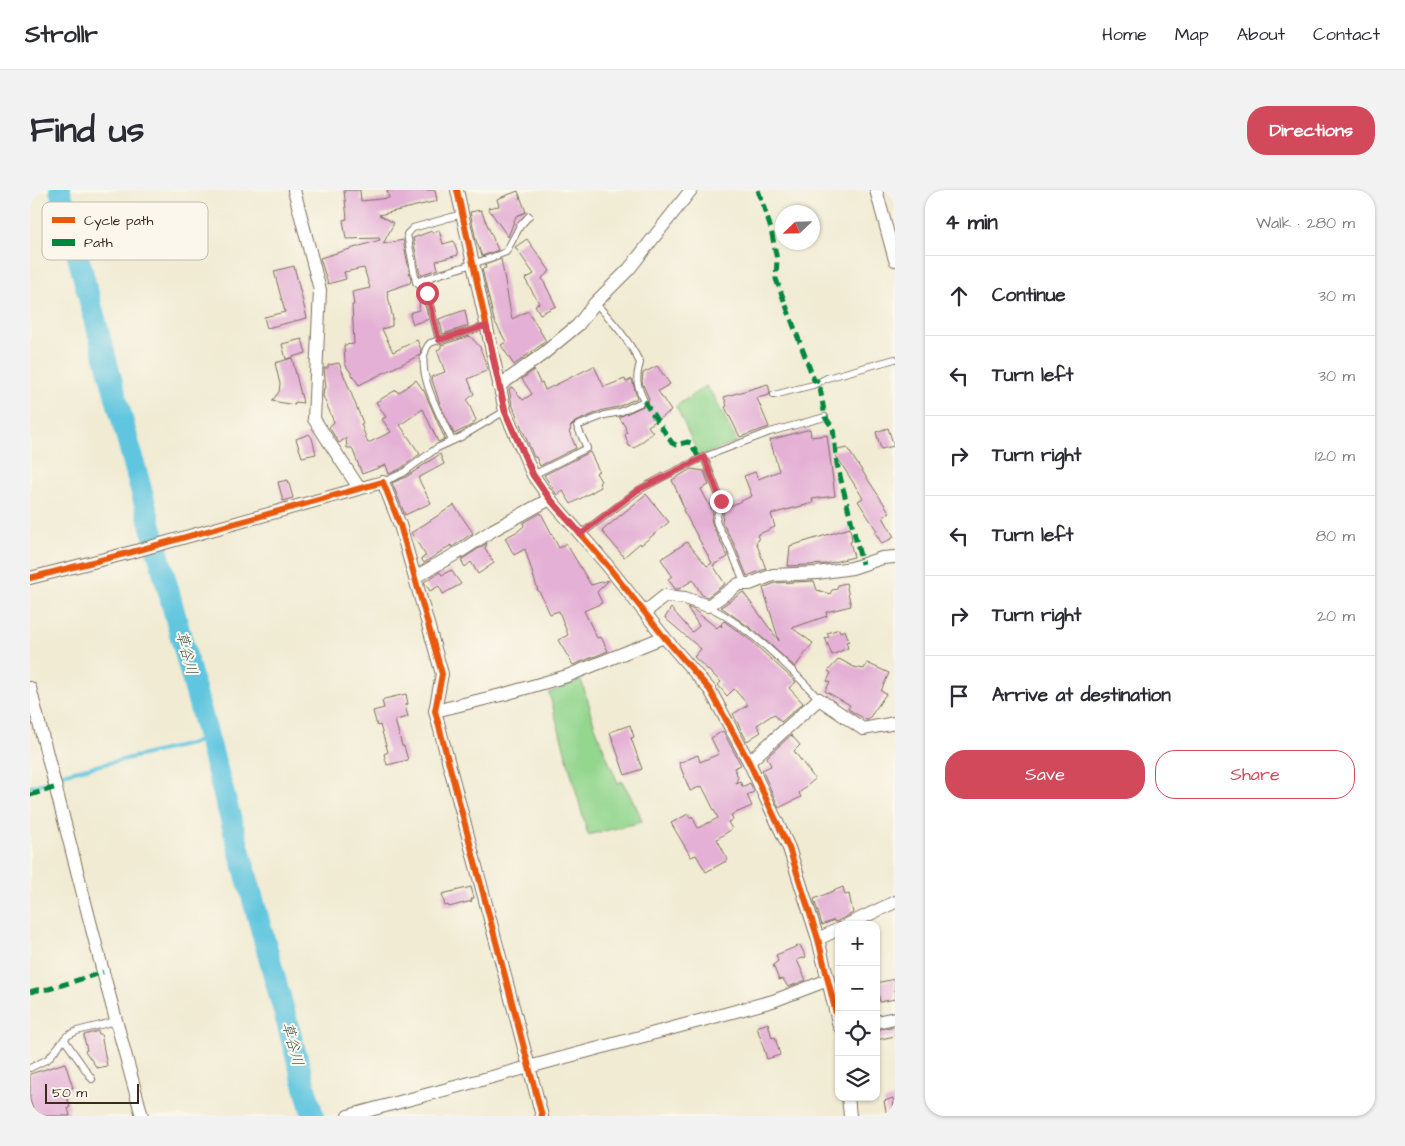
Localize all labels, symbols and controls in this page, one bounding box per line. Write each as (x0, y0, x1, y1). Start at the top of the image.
text: Strollr (25, 18, 98, 52)
text: Home (1102, 22, 1147, 47)
text: Map (1175, 22, 1209, 47)
text: About (1237, 22, 1285, 47)
text: Contact (1313, 22, 1380, 47)
text: Find us (30, 106, 144, 155)
button: Directions (1247, 106, 1375, 155)
legend (42, 202, 208, 260)
north arrow (775, 205, 820, 250)
text: 4 min (945, 208, 998, 237)
text: Cycle path (84, 211, 153, 231)
text: Walk · 280 m (1256, 212, 1355, 234)
text: Path (84, 233, 113, 253)
route start (416, 282, 439, 305)
icon: ahead (945, 282, 973, 310)
text: Continue (992, 282, 1066, 309)
text: 30 m (1318, 285, 1355, 307)
icon: left (945, 362, 973, 390)
text: Turn left (992, 362, 1073, 389)
text: 30 m (1318, 365, 1355, 387)
icon: right (945, 442, 973, 470)
text: Turn right (992, 442, 1081, 469)
text: 120 m (1315, 445, 1355, 467)
route end (710, 490, 733, 513)
icon: left (945, 522, 973, 550)
text: Turn left (992, 522, 1073, 549)
text: 80 m (1316, 525, 1355, 547)
icon: right (945, 602, 973, 630)
text: Turn right (992, 602, 1081, 629)
text: 20 m (1317, 605, 1355, 627)
water label: 草谷川 (171, 629, 202, 678)
icon: arrive (945, 682, 973, 710)
text: Arrive at destination (992, 682, 1171, 709)
button: Save (945, 750, 1145, 799)
button: Share (1155, 750, 1355, 799)
map controls (835, 921, 880, 1101)
button: + (835, 921, 880, 966)
button: − (835, 966, 880, 1011)
button: locate (835, 1011, 880, 1056)
water label: 草谷川 (277, 1020, 308, 1069)
button: layers (835, 1056, 880, 1101)
scale bar (45, 1081, 139, 1104)
text: 50 m (52, 1083, 87, 1103)

